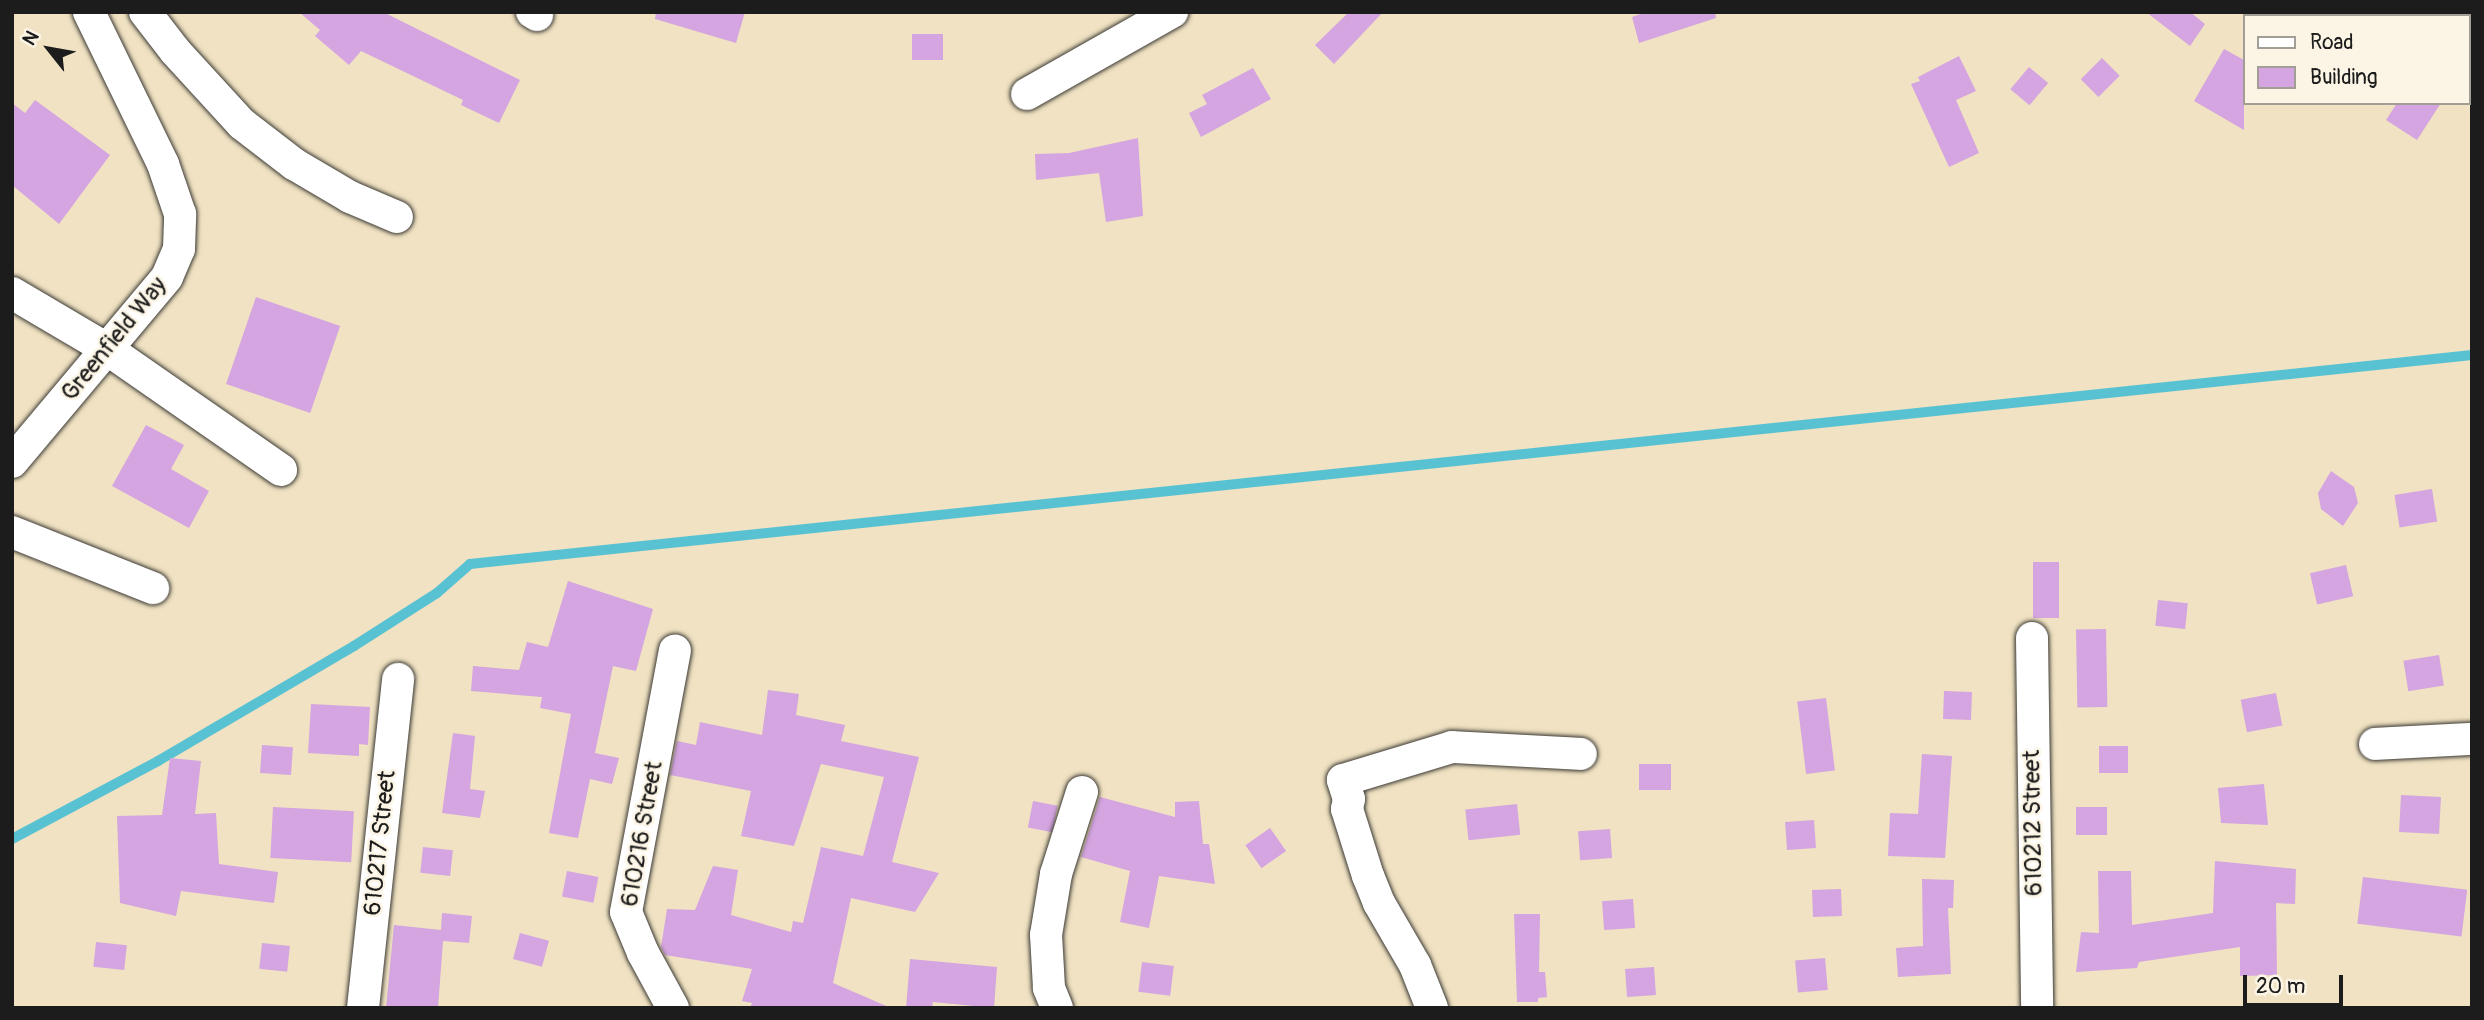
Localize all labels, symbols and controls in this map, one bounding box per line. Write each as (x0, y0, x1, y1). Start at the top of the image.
north arrow (14, 14, 84, 84)
legend (2242, 14, 2470, 105)
text: N (17, 26, 45, 50)
text: Road (2310, 29, 2354, 56)
text: Building (2310, 64, 2377, 91)
street label: Greenfield Way (55, 271, 173, 407)
street label: 610212 Street (2017, 750, 2049, 896)
street label: 610216 Street (615, 759, 669, 909)
street label: 610217 Street (358, 769, 402, 917)
scale bar (2246, 960, 2346, 1004)
text: 20 m (2256, 973, 2305, 1000)

